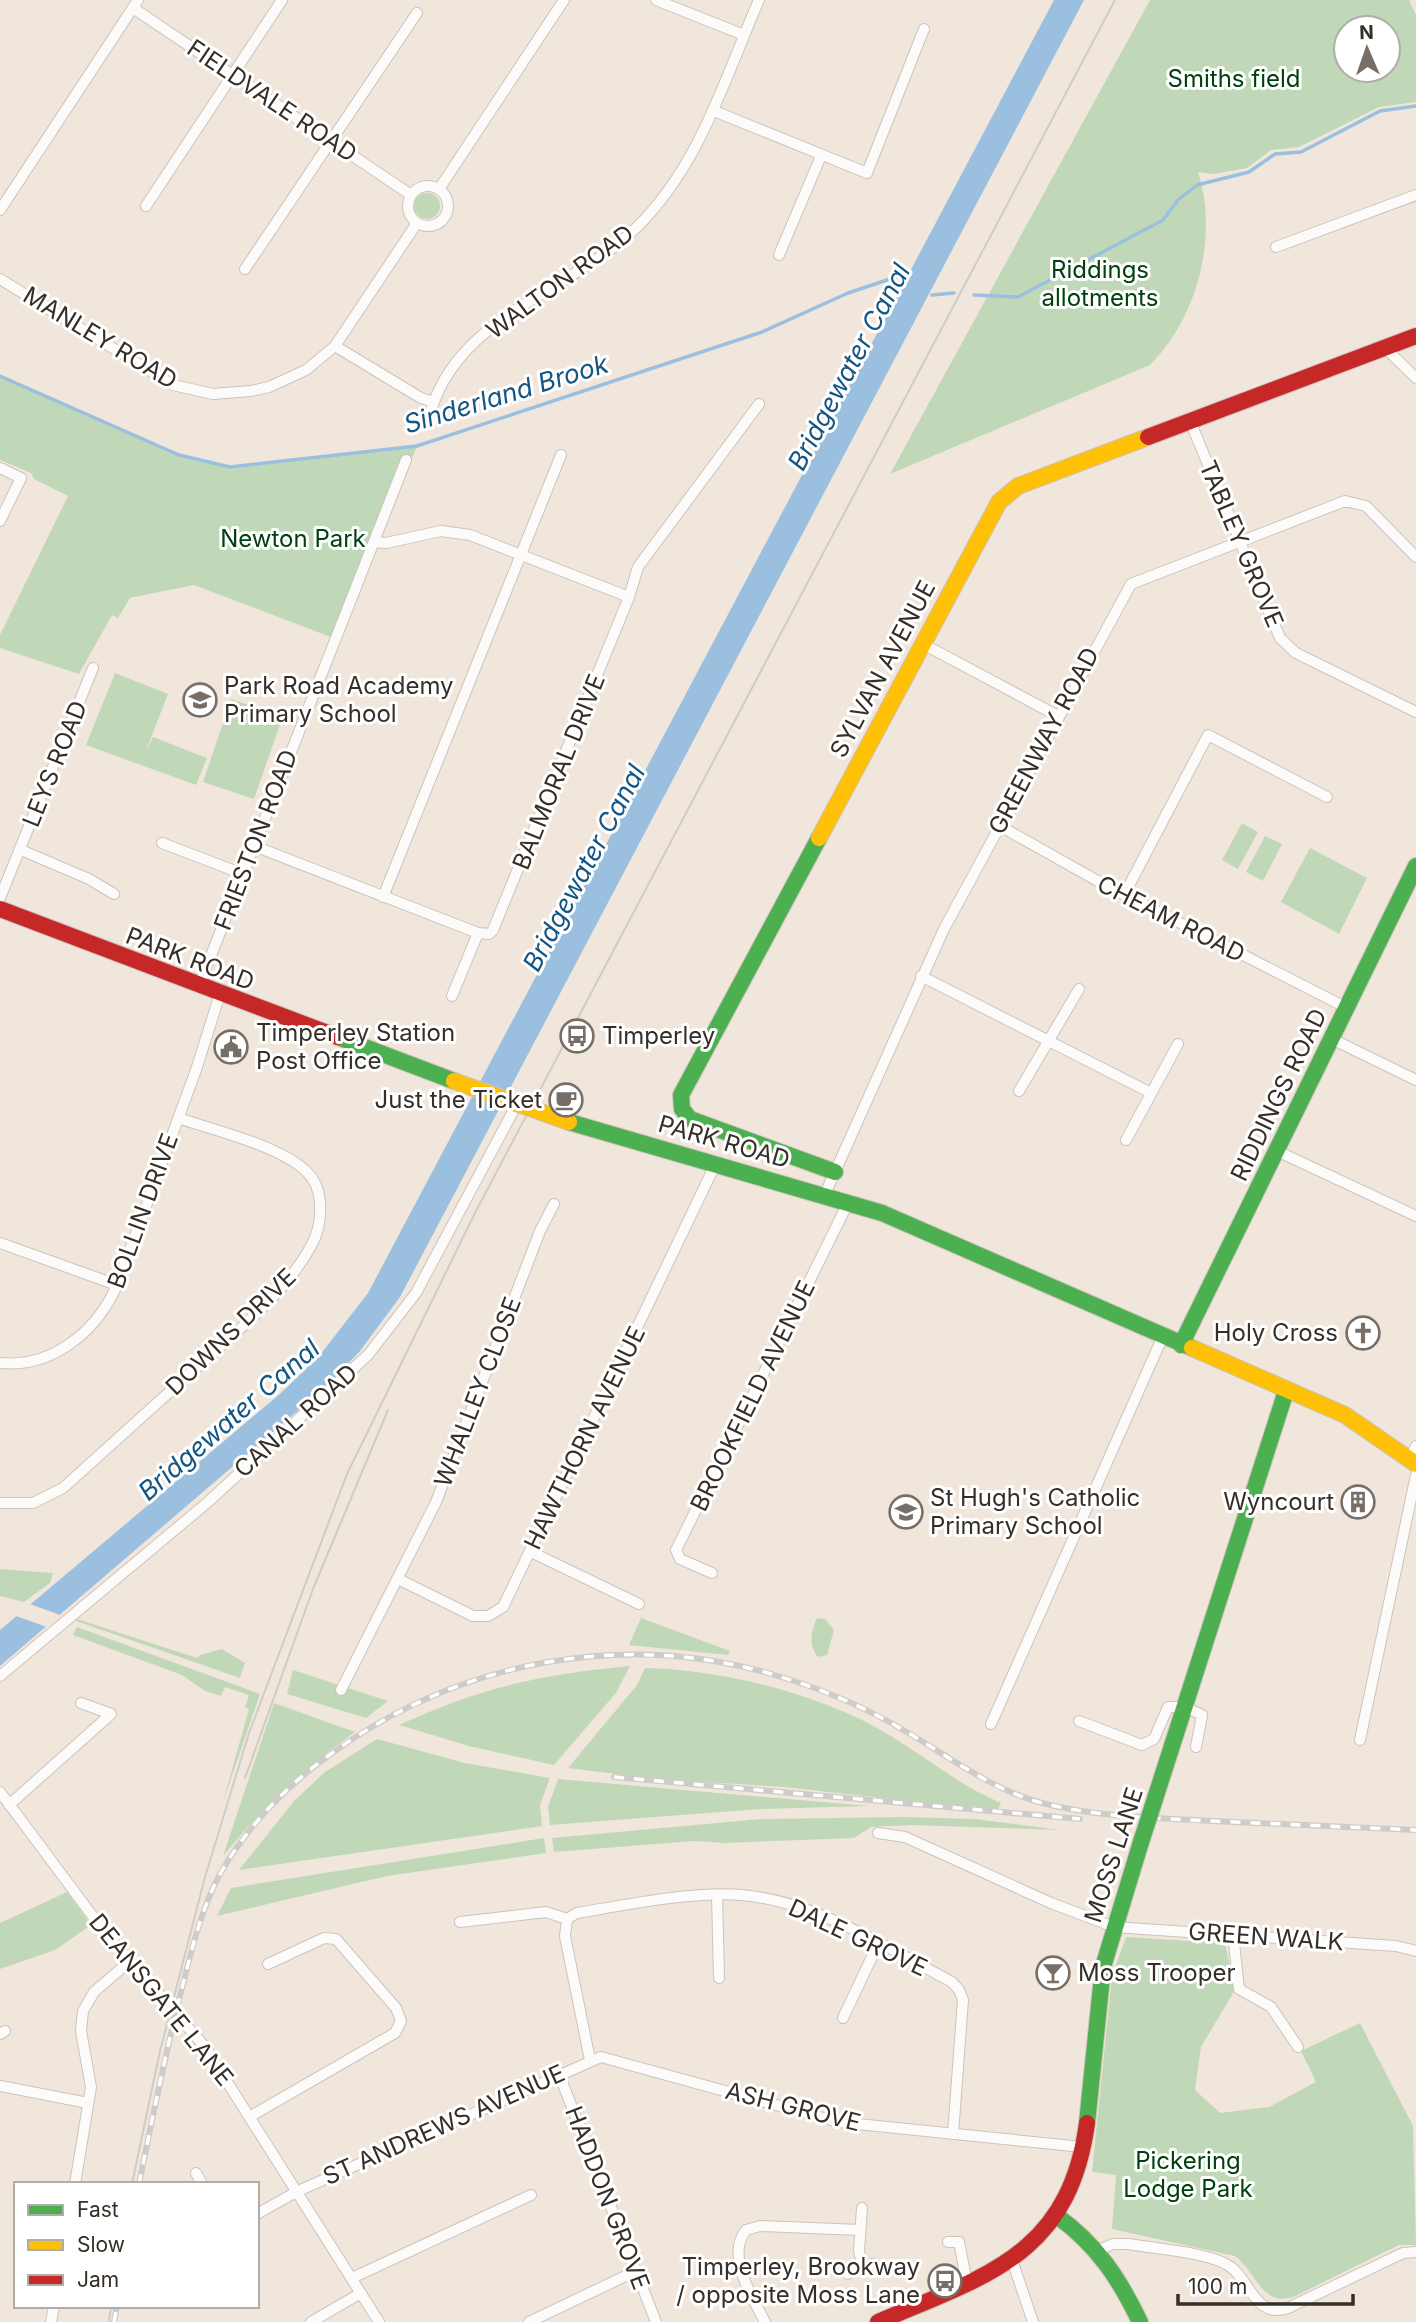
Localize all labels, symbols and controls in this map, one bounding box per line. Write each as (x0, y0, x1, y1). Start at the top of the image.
north arrow (1332, 14, 1402, 84)
text: N (1359, 21, 1374, 44)
street label: FIELDVALE ROAD (182, 33, 363, 168)
park label: Smiths field (1168, 64, 1300, 93)
street label: WALTON ROAD (480, 218, 639, 345)
park label: Riddings allotments (1042, 255, 1158, 312)
water label: Bridgewater Canal (781, 258, 916, 475)
street label: MANLEY ROAD (18, 280, 182, 395)
water label: Sinderland Brook (400, 347, 613, 439)
street label: TABLEY GROVE (1193, 456, 1290, 632)
park label: Newton Park (220, 524, 366, 553)
street label: SYLVAN AVENUE (824, 575, 941, 762)
street label: GREENWAY ROAD (982, 642, 1105, 839)
street label: BALMORAL DRIVE (506, 670, 611, 874)
place label: Park Road Academy Primary School (224, 671, 454, 728)
school or university icon: Park Road Academy Primary School (181, 681, 219, 719)
street label: LEYS ROAD (16, 697, 93, 831)
street label: FRIESTON ROAD (208, 746, 303, 934)
water label: Bridgewater Canal (516, 759, 651, 976)
street label: CHEAM ROAD (1093, 869, 1250, 968)
street label: PARK ROAD (122, 921, 259, 996)
street label: RIDDINGS ROAD (1224, 1004, 1333, 1186)
bus stop icon: Timperley (558, 1017, 596, 1055)
place label: Timperley Station Post Office (256, 1018, 455, 1075)
place label: Timperley (602, 1021, 715, 1050)
public building icon: Timperley Station Post Office (212, 1028, 250, 1066)
cafe icon: Just the Ticket (547, 1081, 585, 1119)
place label: Just the Ticket (375, 1085, 542, 1114)
street label: PARK ROAD (655, 1109, 793, 1174)
street label: BOLLIN DRIVE (101, 1129, 184, 1292)
street label: DOWNS DRIVE (160, 1262, 302, 1401)
street label: BROOKFIELD AVENUE (684, 1276, 821, 1516)
street label: WHALLEY CLOSE (428, 1293, 527, 1491)
church icon: Holy Cross (1344, 1314, 1382, 1352)
place label: Holy Cross (1214, 1318, 1338, 1347)
street label: HAWTHORN AVENUE (518, 1321, 651, 1554)
water label: Bridgewater Canal (132, 1332, 326, 1507)
street label: CANAL ROAD (228, 1358, 363, 1483)
place label: St Hugh's Catholic Primary School (930, 1483, 1140, 1540)
building icon: Wyncourt (1339, 1483, 1377, 1521)
place label: Wyncourt (1223, 1487, 1334, 1516)
school or university icon: St Hugh's Catholic Primary School (887, 1493, 925, 1531)
street label: MOSS LANE (1078, 1784, 1149, 1926)
street label: DALE GROVE (784, 1893, 932, 1982)
street label: DEANSGATE LANE (83, 1908, 240, 2092)
street label: GREEN WALK (1187, 1917, 1345, 1956)
bar icon: Moss Trooper (1034, 1954, 1072, 1992)
place label: Moss Trooper (1078, 1958, 1235, 1987)
street label: ST ANDREWS AVENUE (318, 2058, 569, 2191)
street label: ASH GROVE (722, 2076, 864, 2137)
street label: HADDON GROVE (559, 2102, 656, 2294)
park label: Pickering Lodge Park (1123, 2146, 1253, 2203)
legend (14, 2182, 259, 2308)
text: Fast (77, 2197, 119, 2222)
text: Slow (77, 2232, 125, 2257)
place label: Timperley, Brookway / opposite Moss Lane (676, 2252, 920, 2309)
bus stop icon: Timperley, Brookway / opposite Moss Lane (926, 2262, 964, 2300)
scale bar (1178, 2262, 1353, 2306)
text: Jam (77, 2267, 119, 2292)
text: 100 m (1188, 2274, 1247, 2299)

